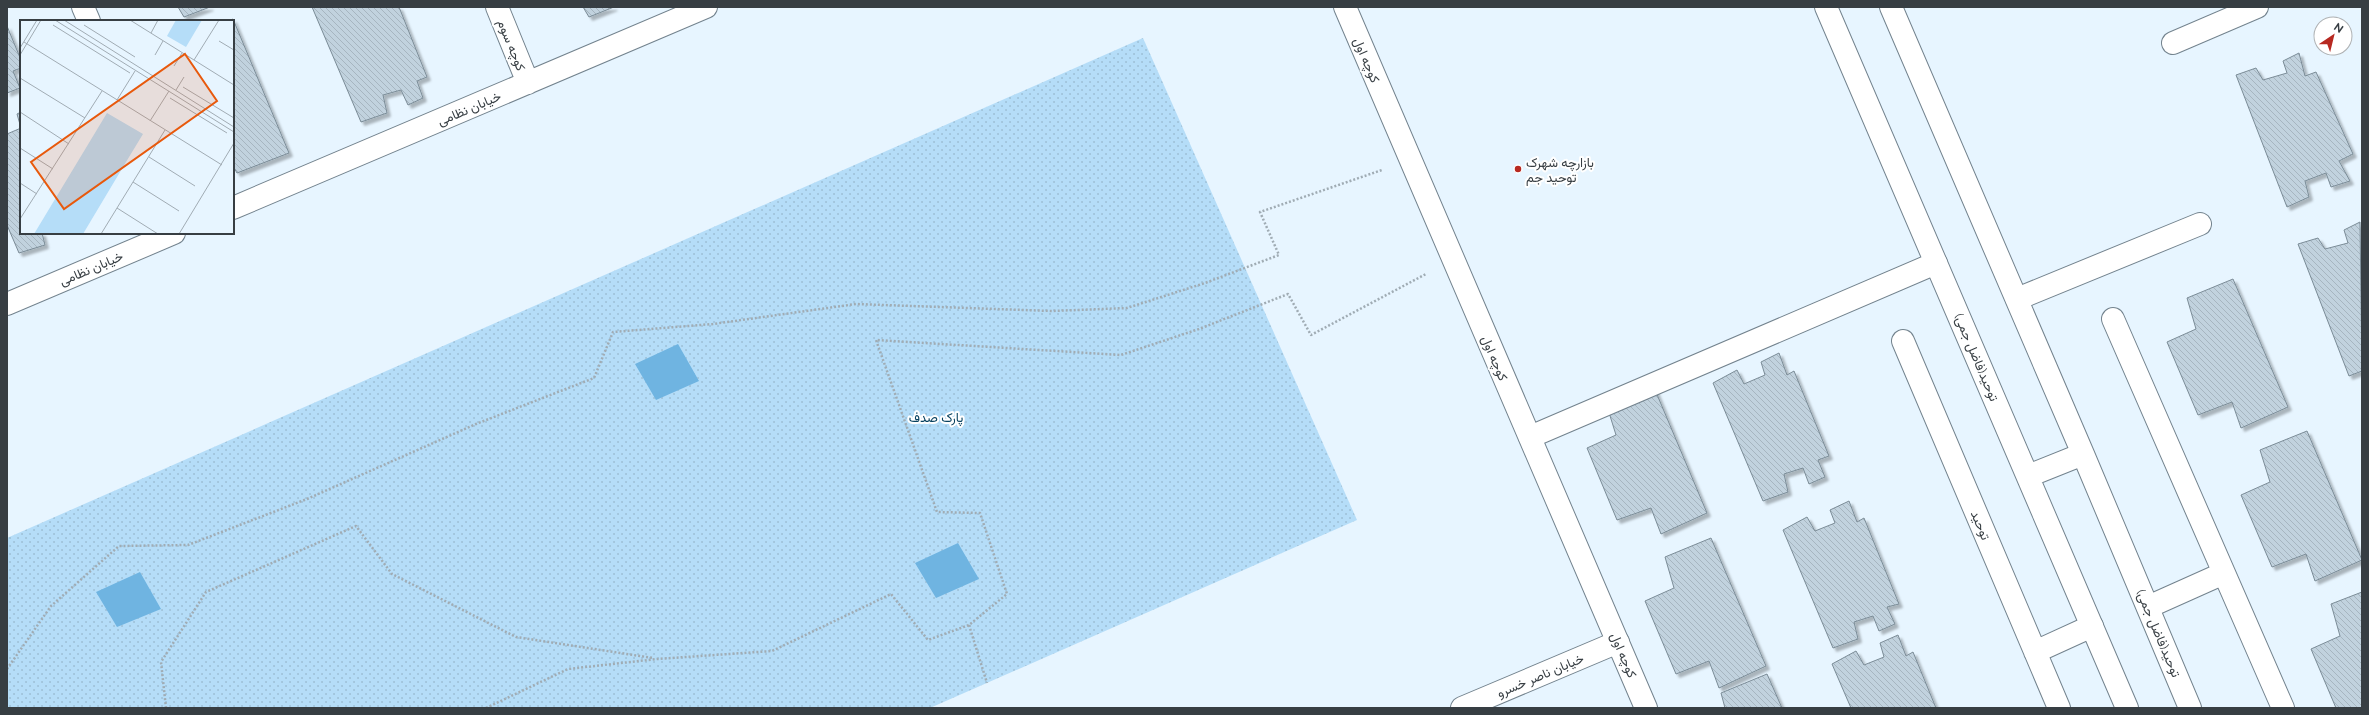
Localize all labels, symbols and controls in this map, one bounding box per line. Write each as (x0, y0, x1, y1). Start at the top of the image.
north arrow (2313, 16, 2353, 56)
street label: کوچه سوم (493, 17, 529, 74)
inset map (20, 20, 234, 234)
text: N (2331, 20, 2346, 36)
street label: کوچه اول (1349, 35, 1383, 86)
street label: خیابان نظامی (435, 88, 504, 130)
place label: بازارچه شهرک توحید جم (1526, 155, 1594, 186)
marker: بازارچه شهرک توحید جم (1513, 164, 1523, 174)
street label: خیابان نظامی (57, 248, 126, 290)
street label: توحید(فاضل جمی) (1950, 311, 2002, 404)
street label: کوچه اول (1477, 333, 1511, 384)
park label: پارک صدف (909, 410, 963, 427)
street label: توحید (1967, 508, 1993, 542)
street label: توحید(فاضل جمی) (2132, 587, 2184, 680)
street label: کوچه اول (1606, 630, 1640, 681)
street label: خیابان ناصر خسرو (1495, 650, 1586, 701)

